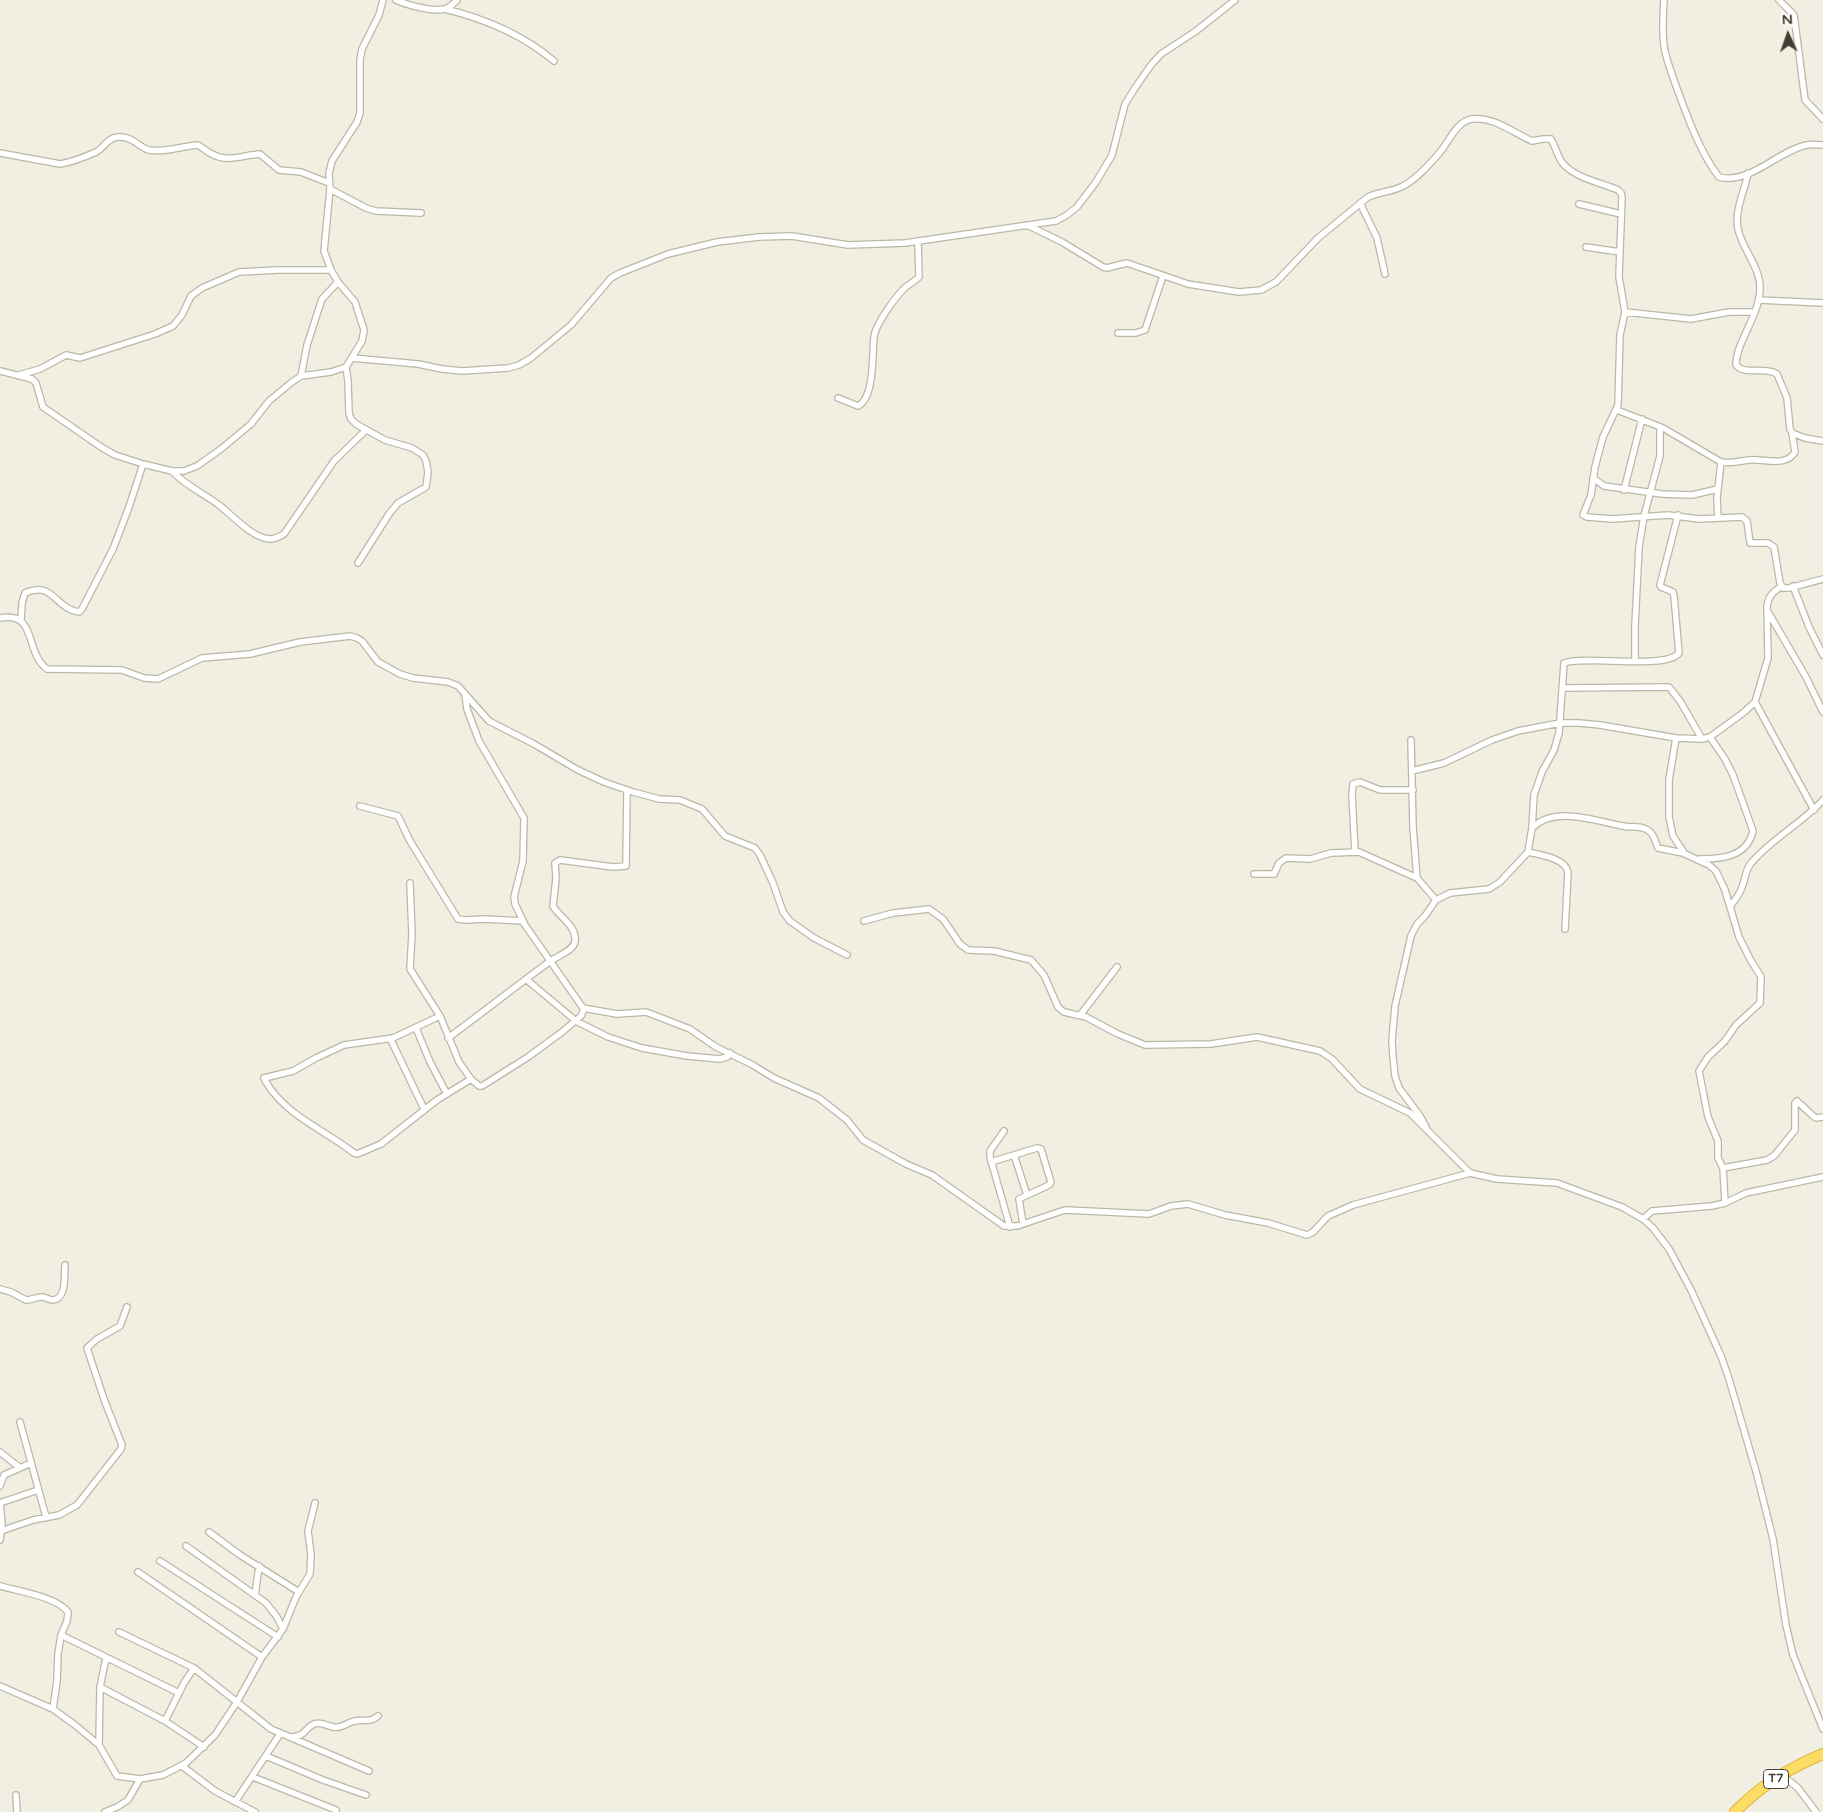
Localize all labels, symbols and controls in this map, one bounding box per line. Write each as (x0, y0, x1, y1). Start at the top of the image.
north arrow (1763, 10, 1813, 60)
text: N (1781, 11, 1793, 28)
road number: T7 (1764, 1770, 1788, 1788)

